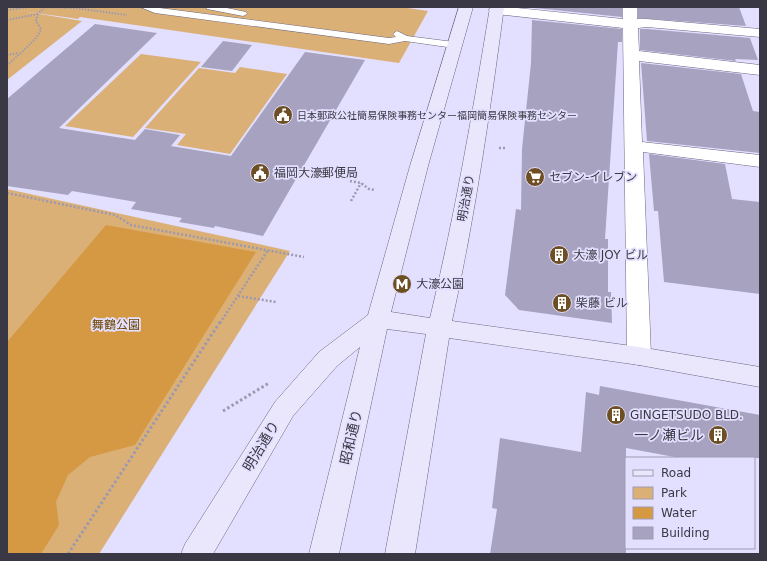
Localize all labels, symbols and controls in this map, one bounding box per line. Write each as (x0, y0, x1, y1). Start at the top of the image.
public building icon: 日本郵政公社簡易保険事務センター福岡簡易保険事務センター (272, 104, 294, 126)
place label: 日本郵政公社簡易保険事務センター福岡簡易保険事務センター (297, 110, 577, 121)
public building icon: 福岡大濠郵便局 (249, 162, 271, 184)
place label: 福岡大濠郵便局 (274, 166, 358, 180)
supermarket icon: セブン-イレブン (524, 166, 546, 188)
place label: セブン-イレブン (549, 170, 637, 184)
street label: 明治通り (455, 173, 477, 223)
building icon: 大濠 JOY ビル (548, 244, 570, 266)
place label: 大濠 JOY ビル (573, 248, 648, 262)
metro station icon: 大濠公園 (391, 273, 413, 295)
place label: 大濠公園 (416, 277, 464, 291)
building icon: 柴藤 ビル (551, 292, 573, 314)
place label: 柴藤 ビル (576, 296, 628, 310)
park label: 舞鶴公園 (92, 318, 140, 332)
building icon: GINGETSUDO BLD. (605, 404, 627, 426)
street label: 昭和通り (337, 408, 365, 466)
place label: GINGETSUDO BLD. (630, 408, 743, 422)
street label: 明治通り (240, 418, 282, 474)
building icon: 一ノ瀬ビル (707, 424, 729, 446)
place label: 一ノ瀬ビル (634, 427, 704, 443)
legend (625, 457, 755, 549)
text: Road (661, 466, 691, 480)
text: Park (661, 486, 687, 500)
text: Water (661, 506, 697, 520)
text: Building (661, 526, 710, 540)

